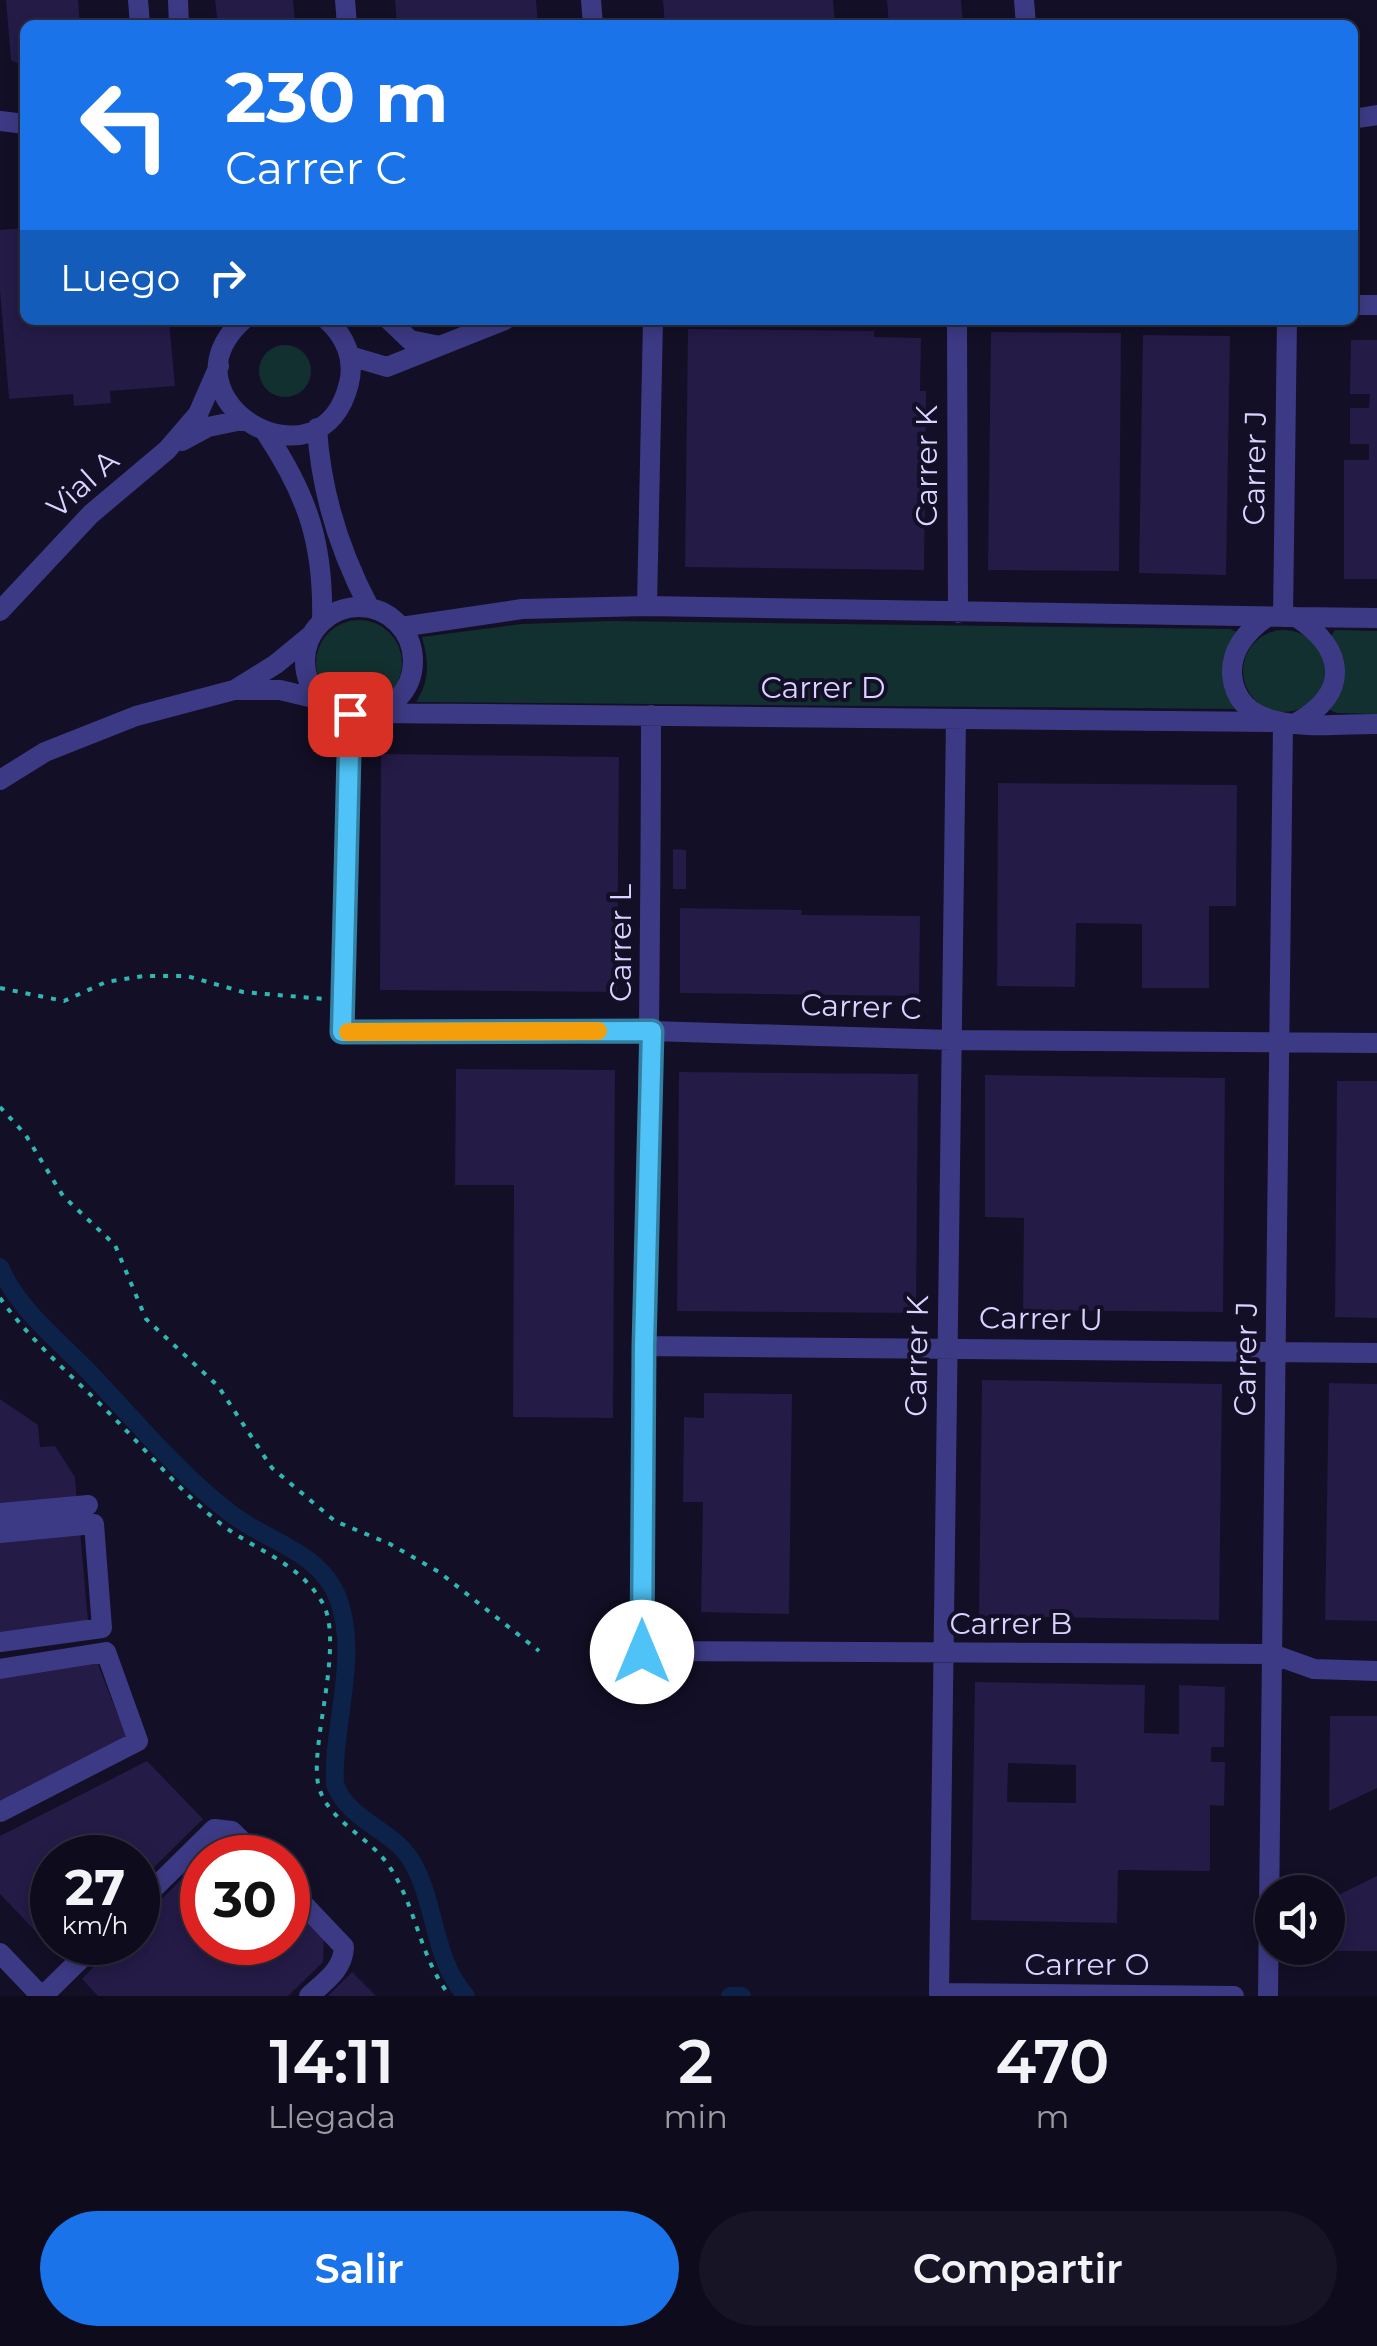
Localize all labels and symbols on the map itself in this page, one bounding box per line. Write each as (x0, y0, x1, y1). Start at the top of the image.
street label: Carrer K (908, 405, 945, 527)
street label: Carrer J (1235, 410, 1274, 526)
street label: Vial A (39, 442, 126, 525)
street label: Carrer D (761, 669, 885, 706)
pin (308, 672, 393, 757)
street label: Carrer L (602, 884, 639, 1002)
street label: Carrer C (800, 986, 922, 1027)
street label: Carrer K (897, 1294, 936, 1417)
street label: Carrer U (979, 1299, 1103, 1338)
street label: Carrer J (1226, 1301, 1265, 1417)
position arrow (590, 1600, 694, 1704)
street label: Carrer B (950, 1605, 1072, 1642)
speed limit sign: 30 (180, 1835, 310, 1965)
street label: Carrer O (1024, 1946, 1150, 1983)

